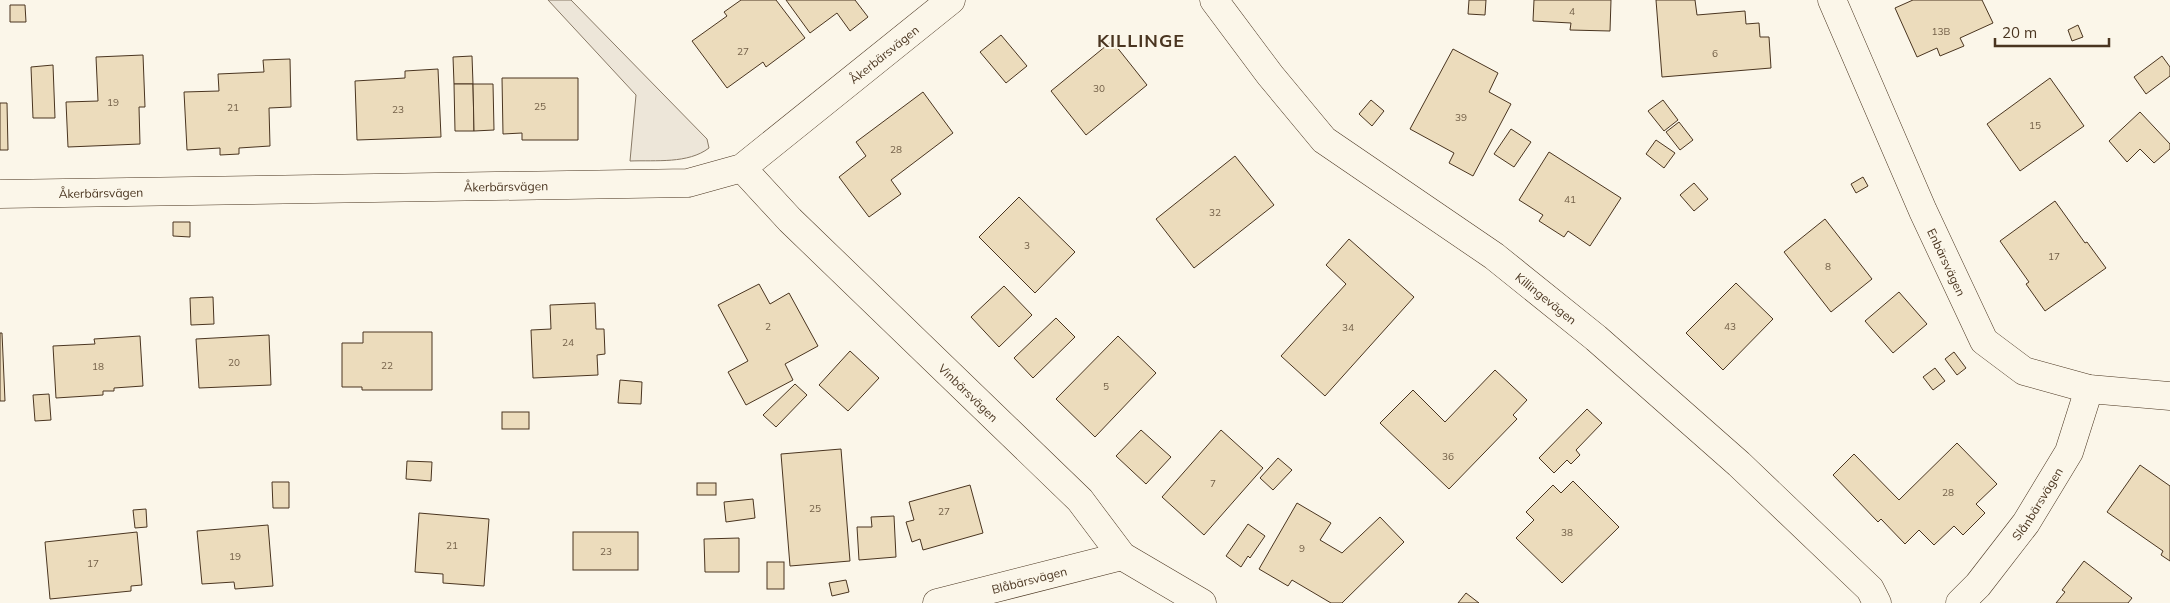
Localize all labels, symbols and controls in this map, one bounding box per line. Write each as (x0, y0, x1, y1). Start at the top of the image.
house number: 4 (1569, 5, 1575, 18)
scale bar (1995, 15, 2109, 47)
street label: Åkerbärsvägen (846, 22, 921, 86)
text: 20 m (2002, 23, 2037, 42)
house number: 13B (1932, 25, 1951, 38)
district label: KILLINGE (1097, 29, 1185, 52)
house number: 27 (737, 45, 749, 58)
house number: 6 (1712, 47, 1718, 60)
house number: 30 (1093, 82, 1105, 95)
house number: 19 (107, 96, 119, 109)
house number: 25 (534, 100, 546, 113)
house number: 21 (227, 101, 239, 114)
house number: 23 (392, 103, 404, 116)
house number: 39 (1455, 111, 1467, 124)
house number: 15 (2029, 119, 2041, 132)
house number: 28 (890, 143, 902, 156)
street label: Åkerbärsvägen (463, 178, 548, 194)
street label: Åkerbärsvägen (59, 184, 143, 201)
house number: 41 (1564, 193, 1576, 206)
house number: 32 (1209, 206, 1221, 219)
street label: Enbärsvägen (1925, 226, 1969, 298)
house number: 3 (1024, 239, 1030, 252)
house number: 17 (2048, 250, 2060, 263)
house number: 8 (1825, 260, 1831, 273)
street label: Killingevägen (1513, 269, 1580, 327)
house number: 2 (765, 320, 771, 333)
house number: 43 (1724, 320, 1736, 333)
house number: 34 (1342, 321, 1354, 334)
house number: 24 (562, 336, 574, 349)
house number: 20 (228, 356, 240, 369)
house number: 22 (381, 359, 393, 372)
house number: 18 (92, 360, 104, 373)
street label: Vinbärsvägen (936, 360, 1002, 425)
house number: 5 (1103, 380, 1109, 393)
house number: 36 (1442, 450, 1454, 463)
street label: Slånbärsvägen (2008, 464, 2066, 543)
house number: 7 (1210, 477, 1216, 490)
house number: 28 (1942, 486, 1954, 499)
house number: 25 (809, 502, 821, 515)
house number: 27 (938, 505, 950, 518)
house number: 38 (1561, 526, 1573, 539)
house number: 21 (446, 539, 458, 552)
house number: 9 (1299, 542, 1305, 555)
house number: 23 (600, 545, 612, 558)
house number: 19 (229, 550, 241, 563)
house number: 17 (87, 557, 99, 570)
street label: Blåbärsvägen (990, 563, 1068, 596)

